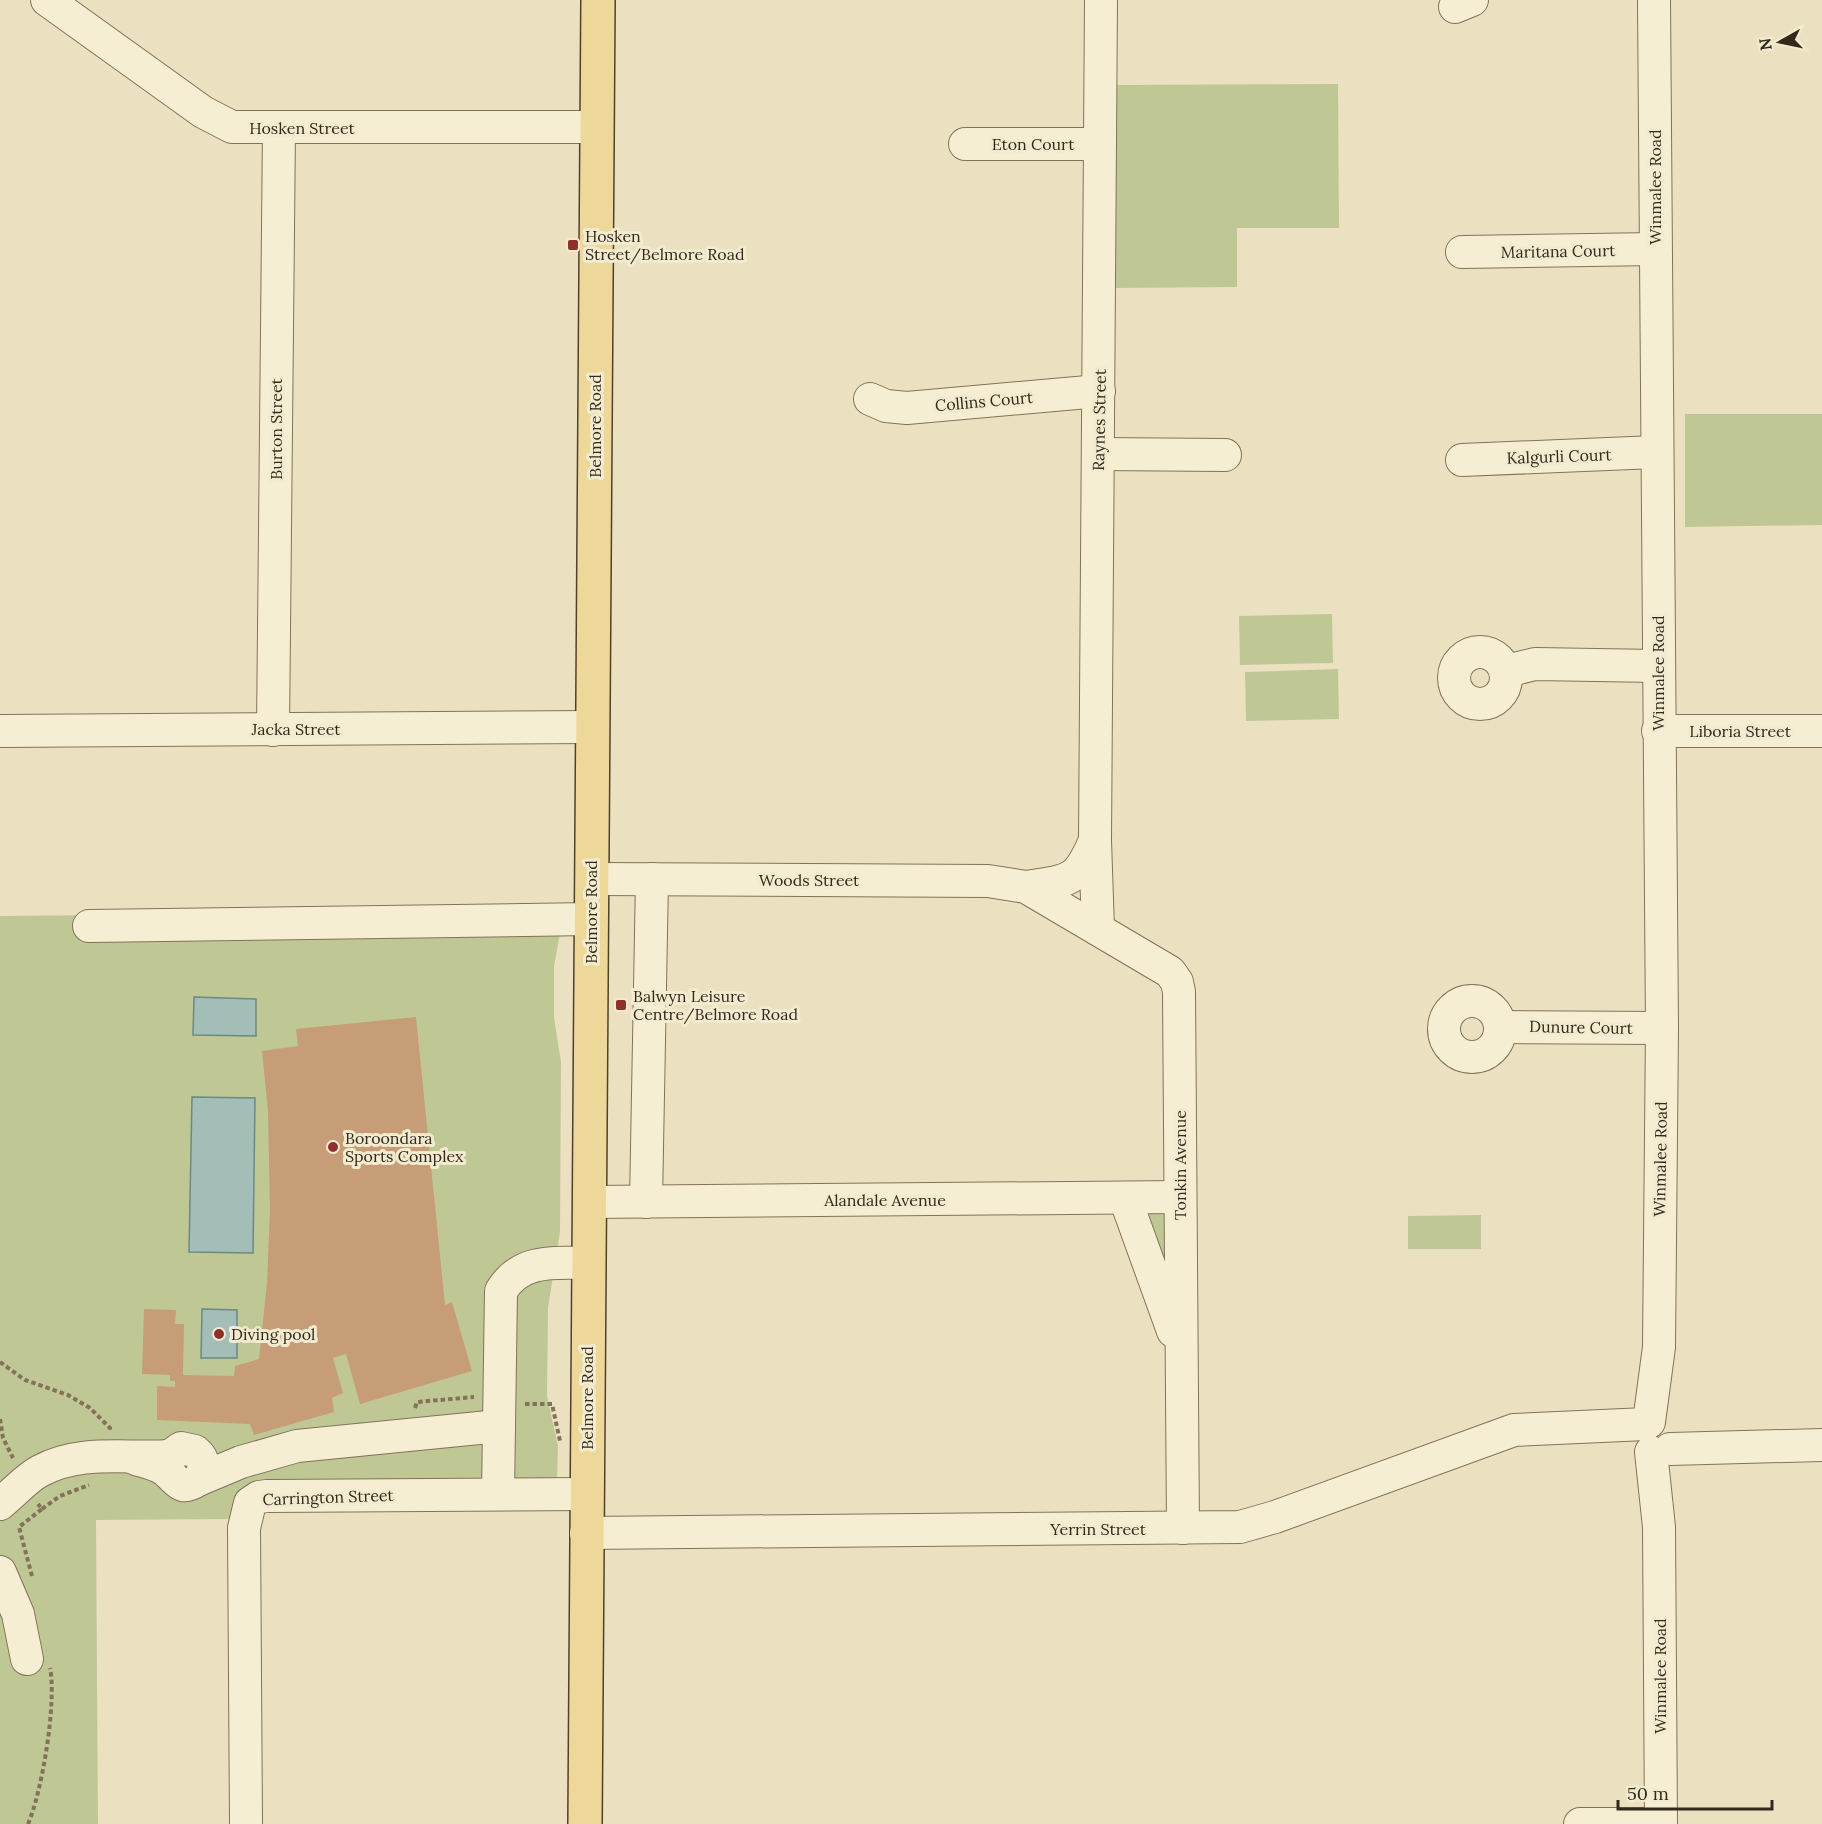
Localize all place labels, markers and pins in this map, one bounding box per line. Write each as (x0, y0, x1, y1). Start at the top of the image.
place label: Hosken Street/Belmore Road (585, 226, 745, 265)
marker: Hosken Street/Belmore Road (566, 238, 580, 252)
place label: Balwyn Leisure Centre/Belmore Road (633, 986, 798, 1025)
marker: Balwyn Leisure Centre/Belmore Road (614, 998, 628, 1012)
place label: Boroondara Sports Complex (345, 1128, 464, 1166)
marker: Boroondara Sports Complex (326, 1140, 340, 1154)
place label: Diving pool (231, 1324, 315, 1344)
marker: Diving pool (212, 1327, 226, 1341)

